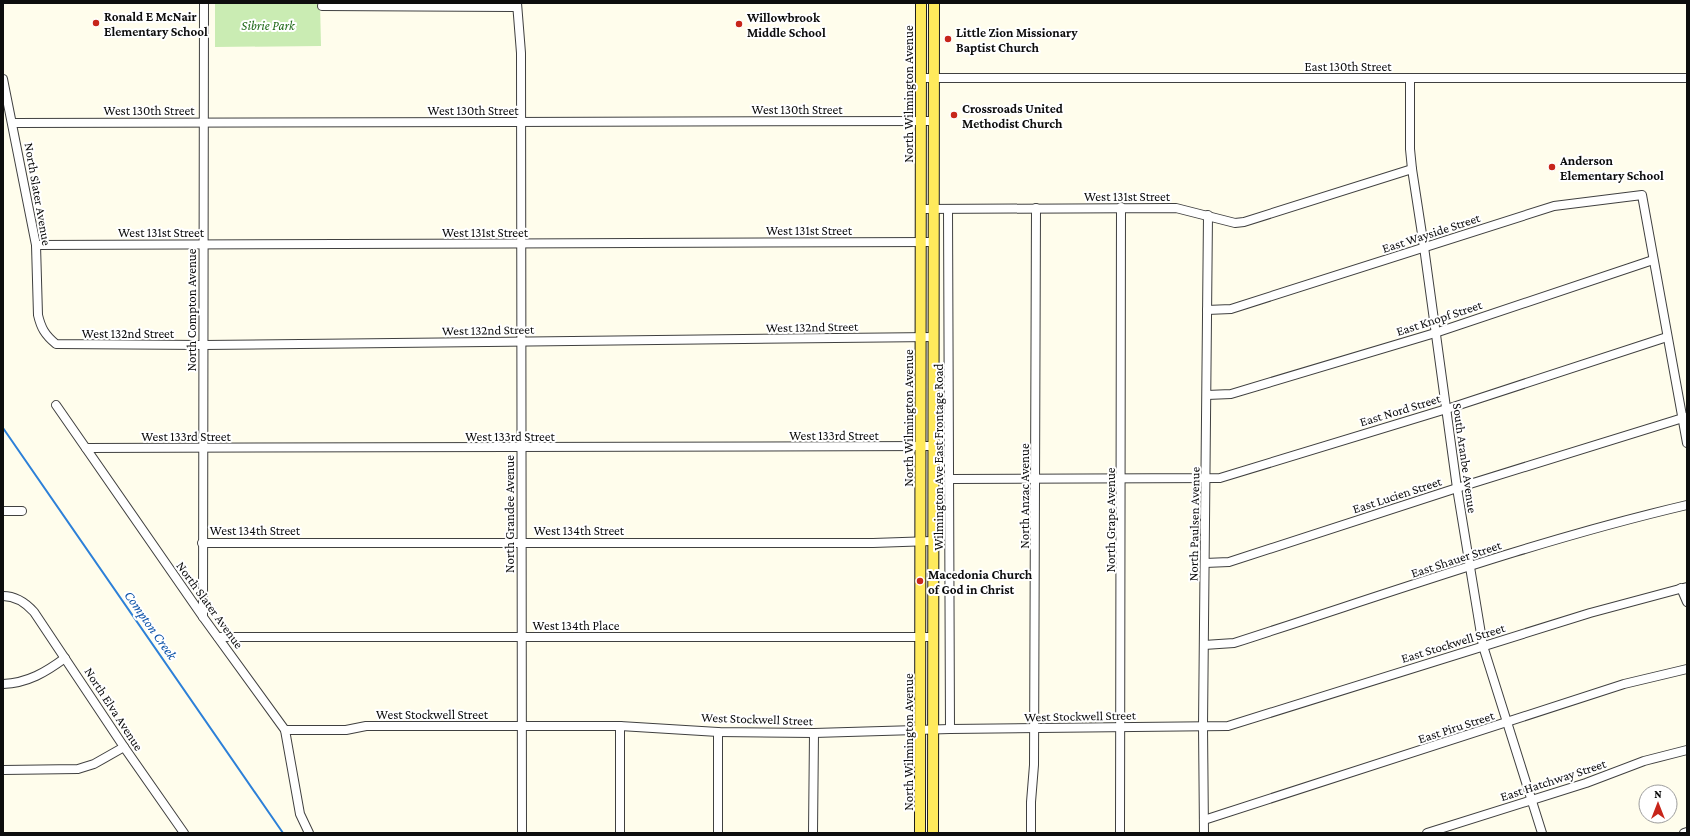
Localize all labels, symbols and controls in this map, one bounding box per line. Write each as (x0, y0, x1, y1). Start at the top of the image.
place label: Ronald E McNair Elementary School (104, 9, 208, 39)
place label: Willowbrook Middle School (746, 10, 826, 40)
marker: Ronald E McNair Elementary School (91, 18, 101, 28)
park label: Sibrie Park (241, 18, 296, 33)
marker: Willowbrook Middle School (734, 19, 744, 29)
street label: North Wilmington Avenue (901, 25, 916, 163)
place label: Little Zion Missionary Baptist Church (956, 25, 1078, 55)
marker: Little Zion Missionary Baptist Church (943, 34, 953, 44)
street label: East 130th Street (1305, 59, 1392, 74)
place label: Crossroads United Methodist Church (962, 101, 1063, 131)
street label: West 130th Street (752, 102, 843, 117)
street label: West 130th Street (104, 103, 195, 118)
street label: West 130th Street (428, 103, 519, 118)
marker: Crossroads United Methodist Church (949, 110, 959, 120)
street label: North Slater Avenue (22, 141, 54, 247)
place label: Anderson Elementary School (1559, 153, 1664, 183)
marker: Anderson Elementary School (1547, 162, 1557, 172)
street label: West 131st Street (1084, 189, 1171, 204)
street label: East Wayside Street (1380, 210, 1483, 256)
street label: West 131st Street (766, 223, 853, 238)
street label: West 131st Street (118, 225, 205, 240)
street label: West 131st Street (442, 225, 529, 240)
street label: North Compton Avenue (184, 248, 199, 371)
street label: East Knopf Street (1394, 297, 1484, 339)
street label: West 132nd Street (766, 319, 859, 335)
street label: West 132nd Street (442, 322, 535, 338)
street label: West 132nd Street (82, 326, 175, 341)
street label: North Wilmington Avenue (901, 349, 916, 487)
street label: Wilmington Ave East Frontage Road (931, 363, 946, 550)
street label: East Nord Street (1358, 390, 1443, 429)
street label: South Aranbe Avenue (1450, 402, 1480, 514)
street label: West 133rd Street (789, 428, 880, 443)
street label: West 133rd Street (141, 429, 232, 444)
street label: West 133rd Street (465, 429, 556, 444)
street label: North Anzac Avenue (1017, 443, 1032, 549)
street label: North Grandee Avenue (502, 455, 517, 573)
street label: North Paulsen Avenue (1186, 466, 1203, 581)
street label: North Grape Avenue (1103, 467, 1118, 573)
street label: East Lucien Street (1351, 473, 1444, 516)
street label: West 134th Street (210, 523, 301, 538)
street label: West 134th Street (534, 523, 625, 538)
street label: East Shauer Street (1409, 537, 1504, 581)
street label: North Slater Avenue (173, 558, 247, 652)
place label: Macedonia Church of God in Christ (928, 567, 1033, 597)
marker: Macedonia Church of God in Christ (915, 576, 925, 586)
water label: Compton Creek (121, 587, 181, 663)
street label: West 134th Place (533, 618, 620, 633)
street label: East Stockwell Street (1399, 620, 1507, 666)
street label: North Elva Avenue (81, 664, 147, 754)
street label: North Wilmington Avenue (901, 673, 916, 811)
street label: West Stockwell Street (376, 707, 489, 722)
street label: East Piru Street (1416, 707, 1497, 746)
street label: West Stockwell Street (1024, 708, 1137, 724)
street label: West Stockwell Street (701, 710, 814, 728)
street label: East Hatchway Street (1498, 756, 1608, 804)
north arrow (1638, 784, 1678, 824)
text: N (1654, 788, 1662, 800)

